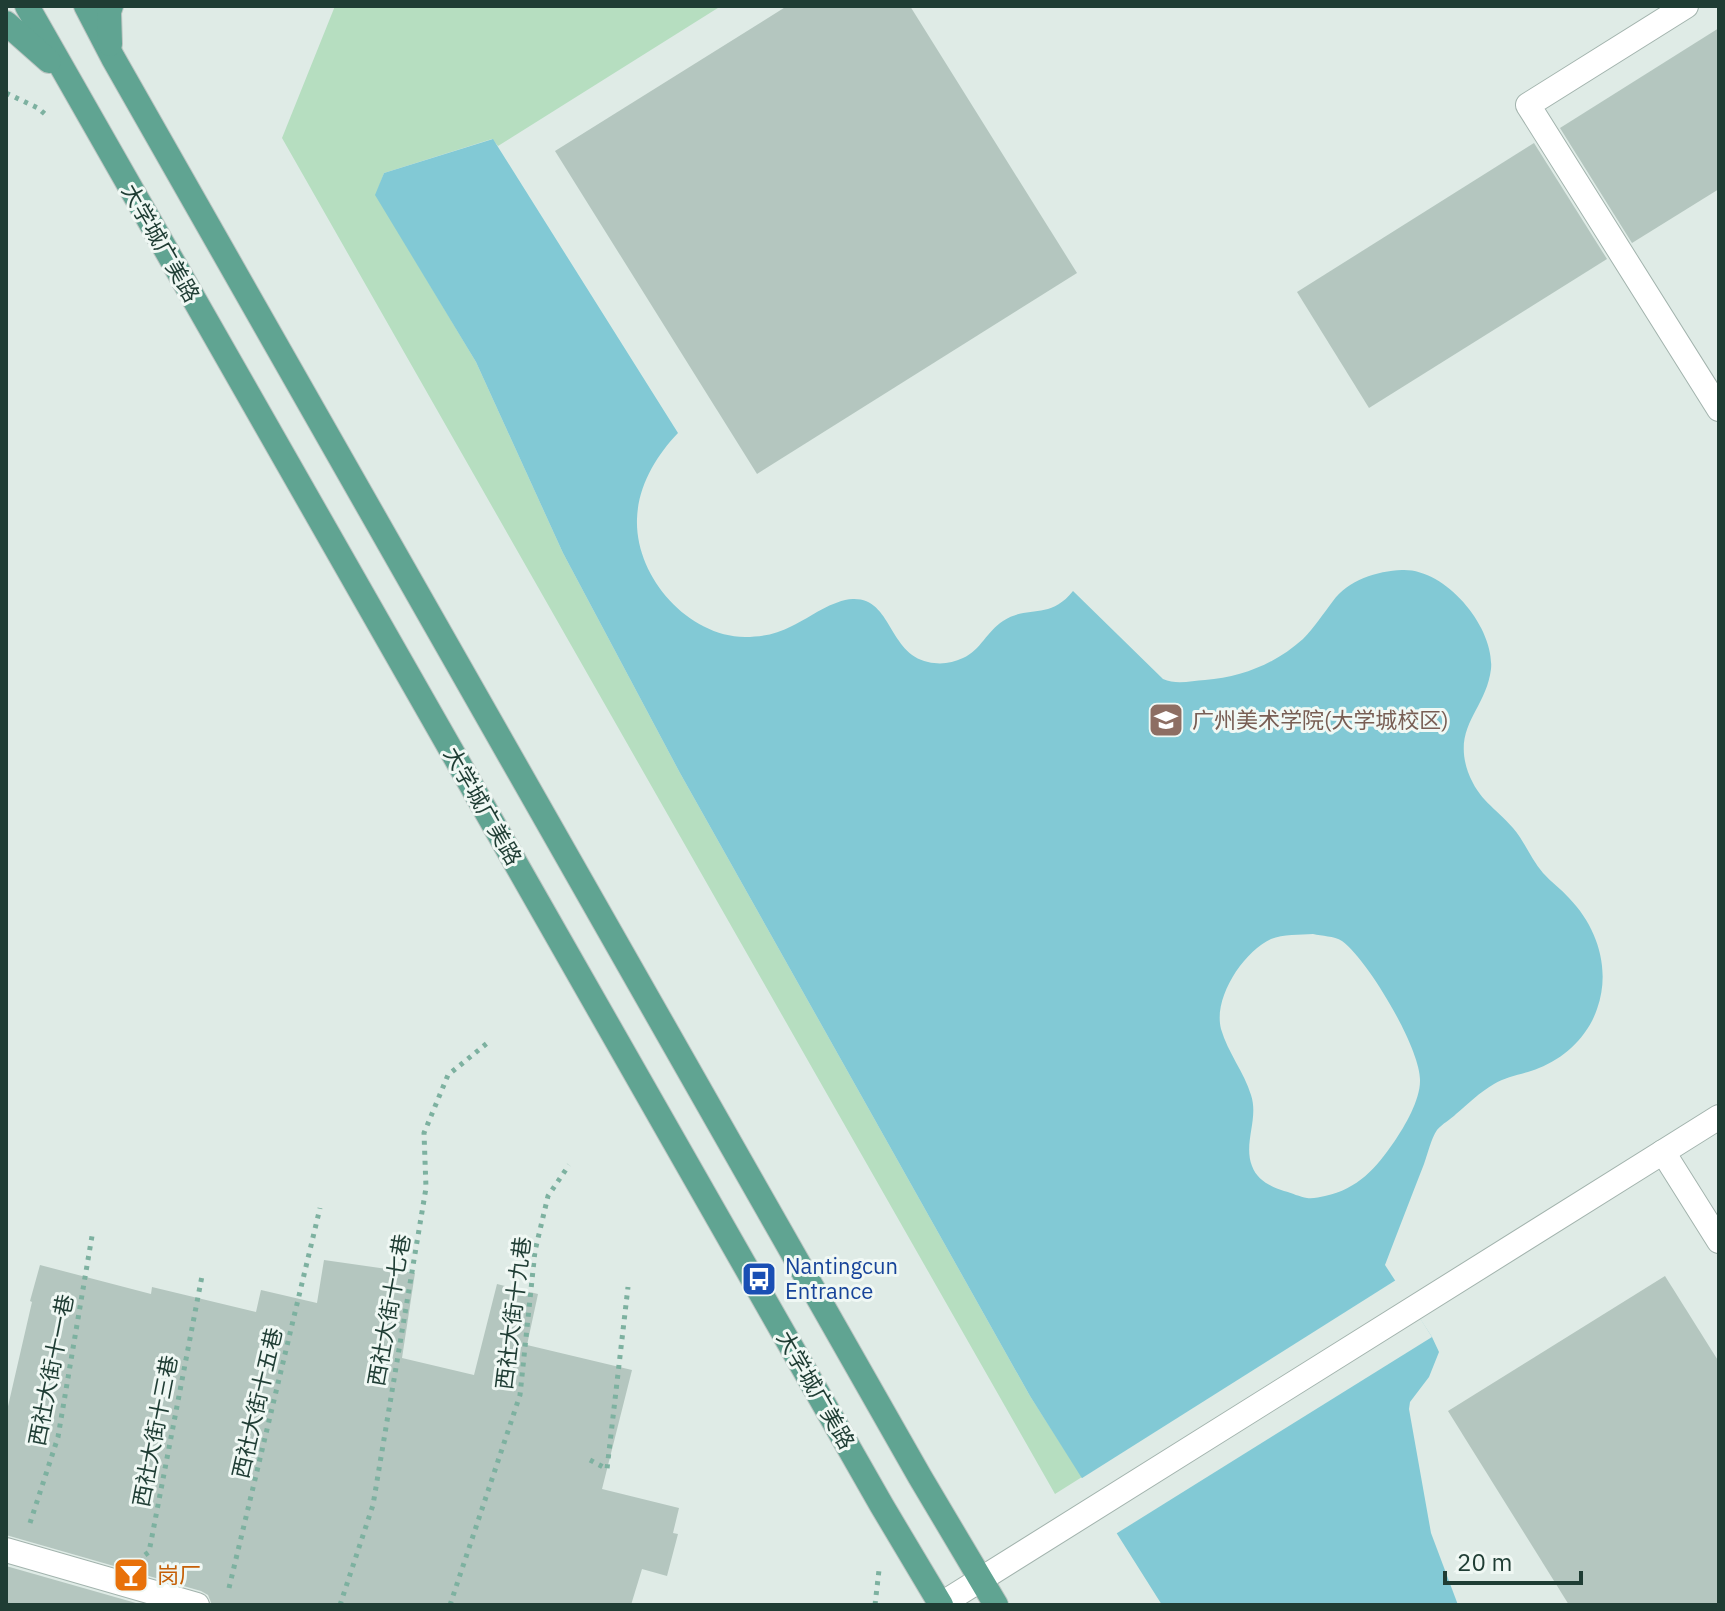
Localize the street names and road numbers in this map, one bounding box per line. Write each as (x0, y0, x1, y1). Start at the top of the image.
street label: 大学城广美路 (116, 178, 207, 307)
street label: 大学城广美路 (438, 741, 529, 870)
street label: 西社大街十七巷 (361, 1232, 416, 1388)
street label: 西社大街十九巷 (489, 1235, 536, 1391)
street label: 西社大街十一巷 (22, 1292, 79, 1448)
street label: 西社大街十五巷 (225, 1325, 288, 1481)
street label: 大学城广美路 (771, 1325, 862, 1454)
street label: 西社大街十三巷 (126, 1353, 183, 1509)

